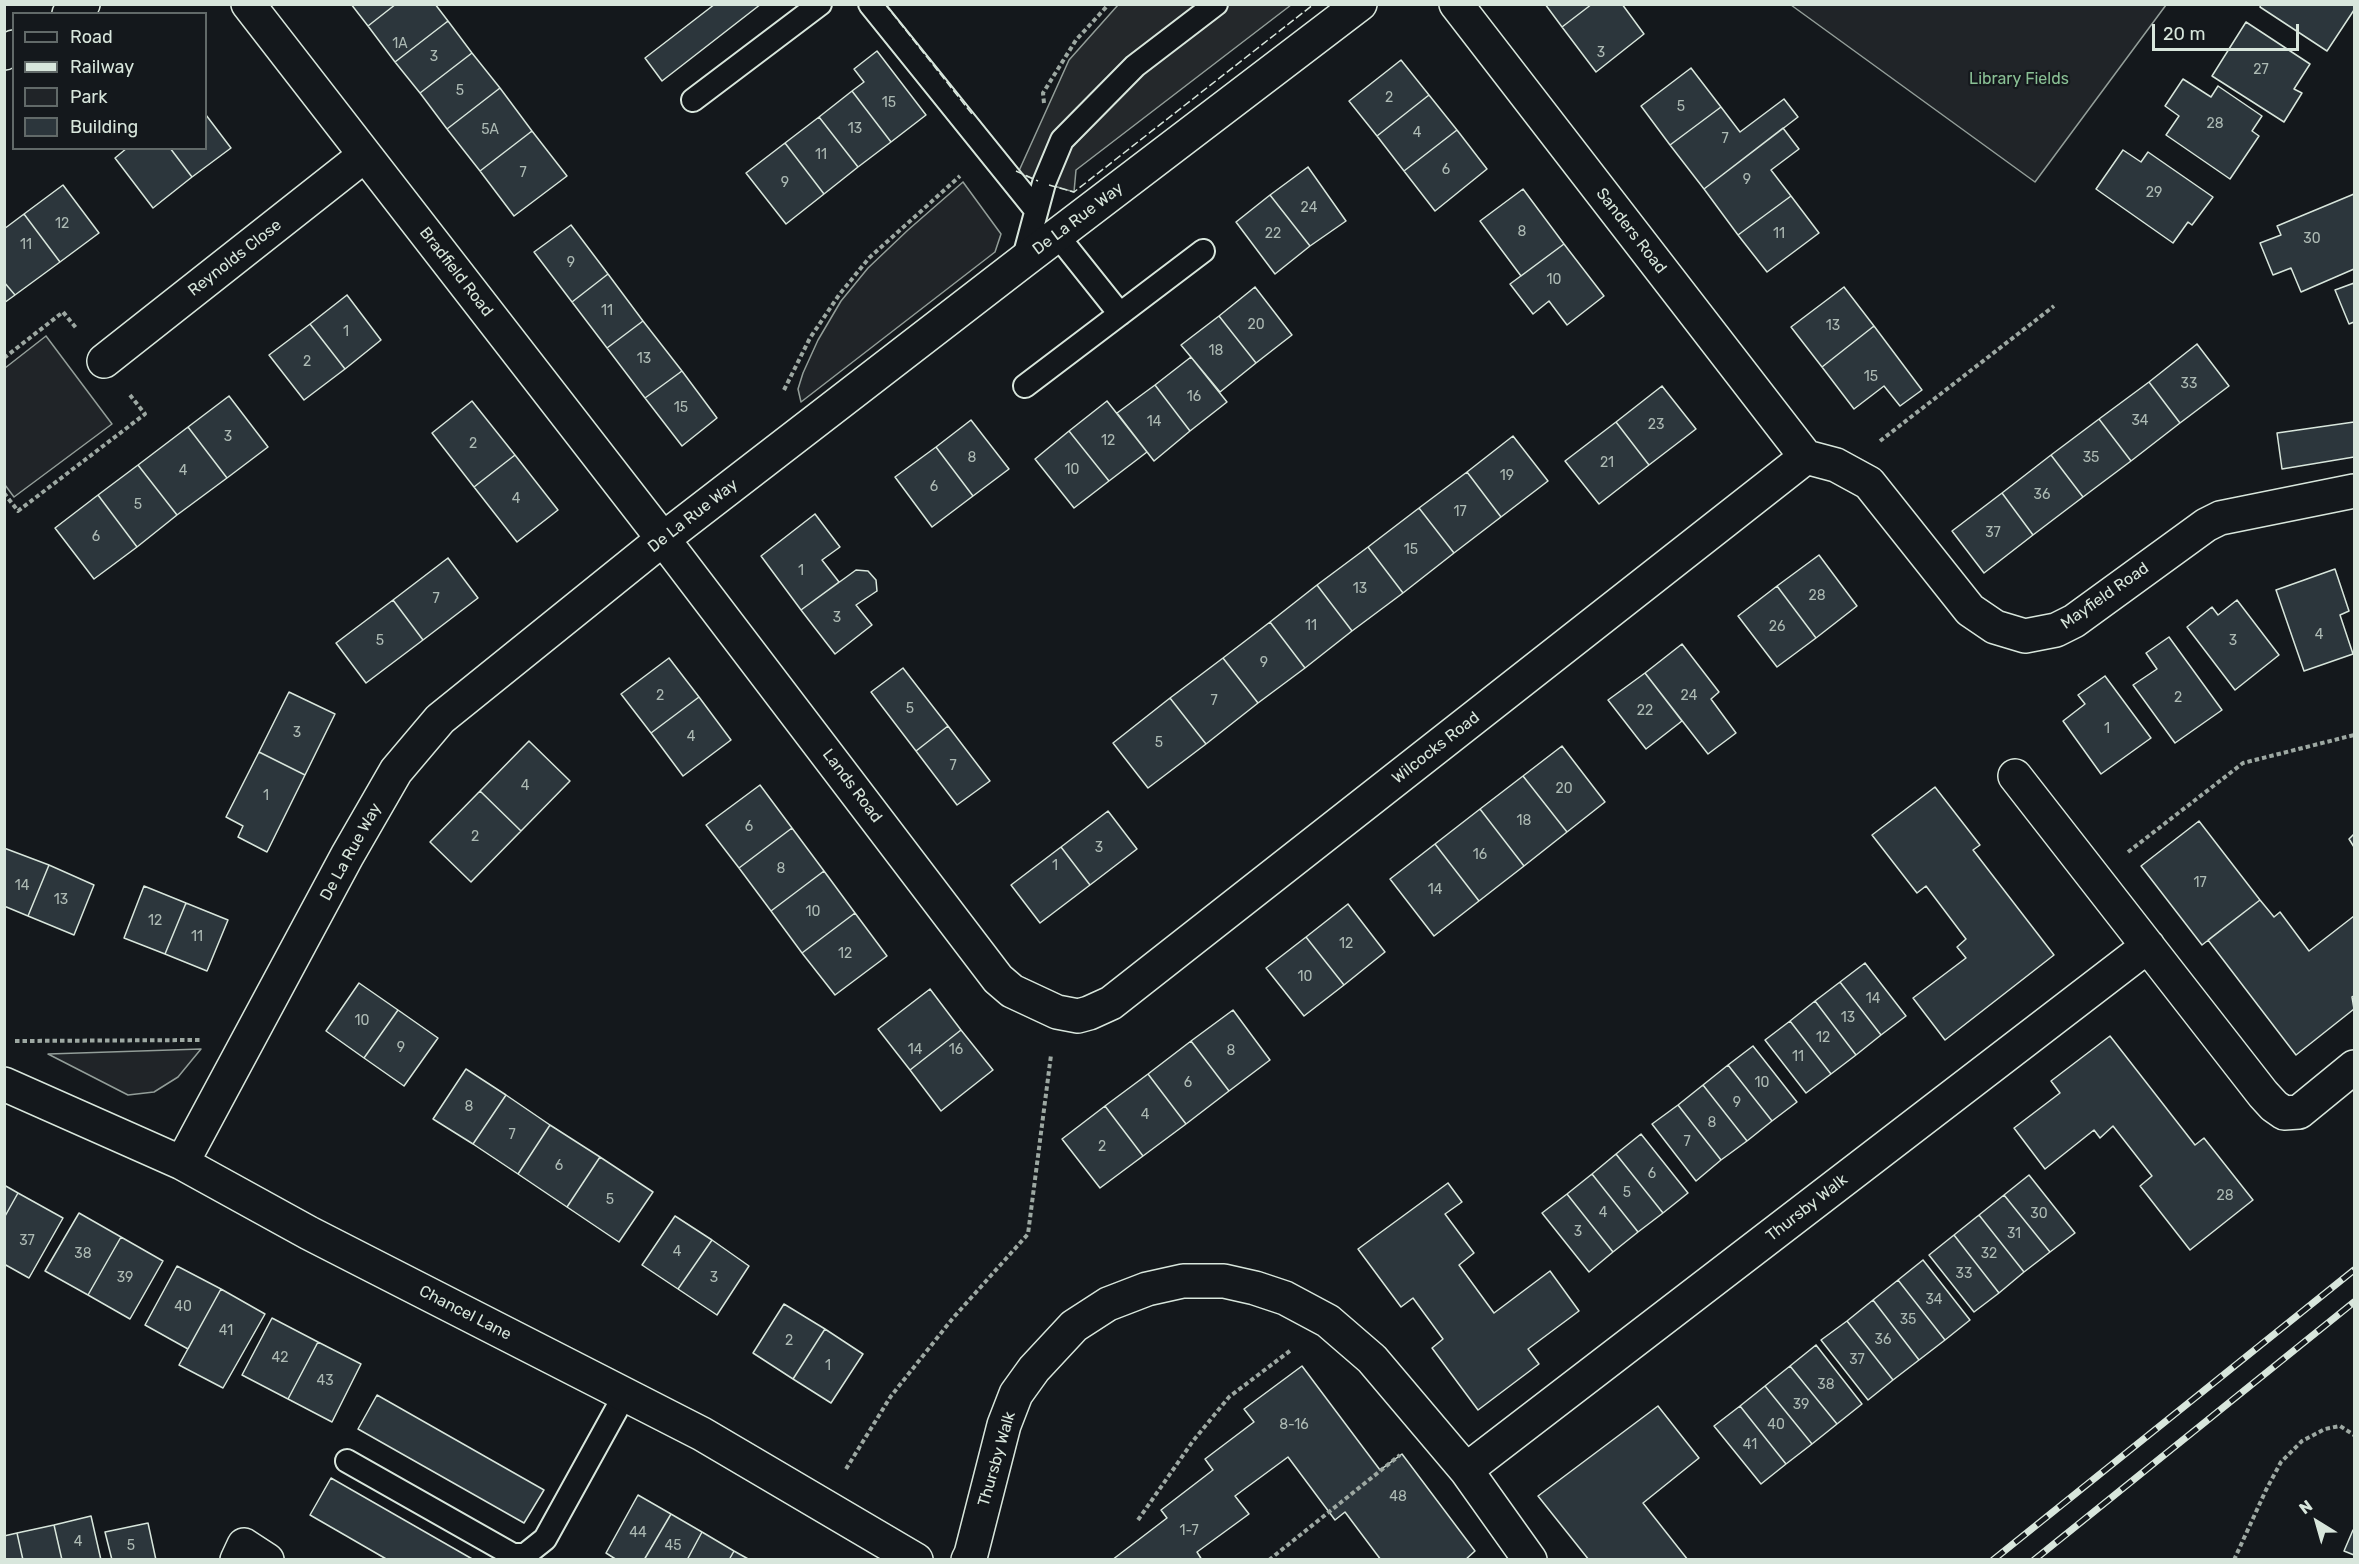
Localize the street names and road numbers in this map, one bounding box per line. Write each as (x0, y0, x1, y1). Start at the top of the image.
street label: De La Rue Way (1029, 179, 1127, 259)
street label: Sanders Road (1592, 184, 1670, 278)
street label: Reynolds Close (185, 216, 285, 300)
street label: Bradfield Road (415, 224, 497, 320)
street label: De La Rue Way (644, 475, 742, 557)
street label: Mayfield Road (2057, 559, 2153, 633)
street label: Wilcocks Road (1389, 708, 1483, 788)
street label: Lands Road (818, 745, 886, 827)
street label: De La Rue Way (316, 800, 386, 904)
street label: Thursby Walk (1762, 1170, 1852, 1246)
street label: Chancel Lane (416, 1282, 514, 1344)
street label: Thursby Walk (974, 1409, 1020, 1509)

